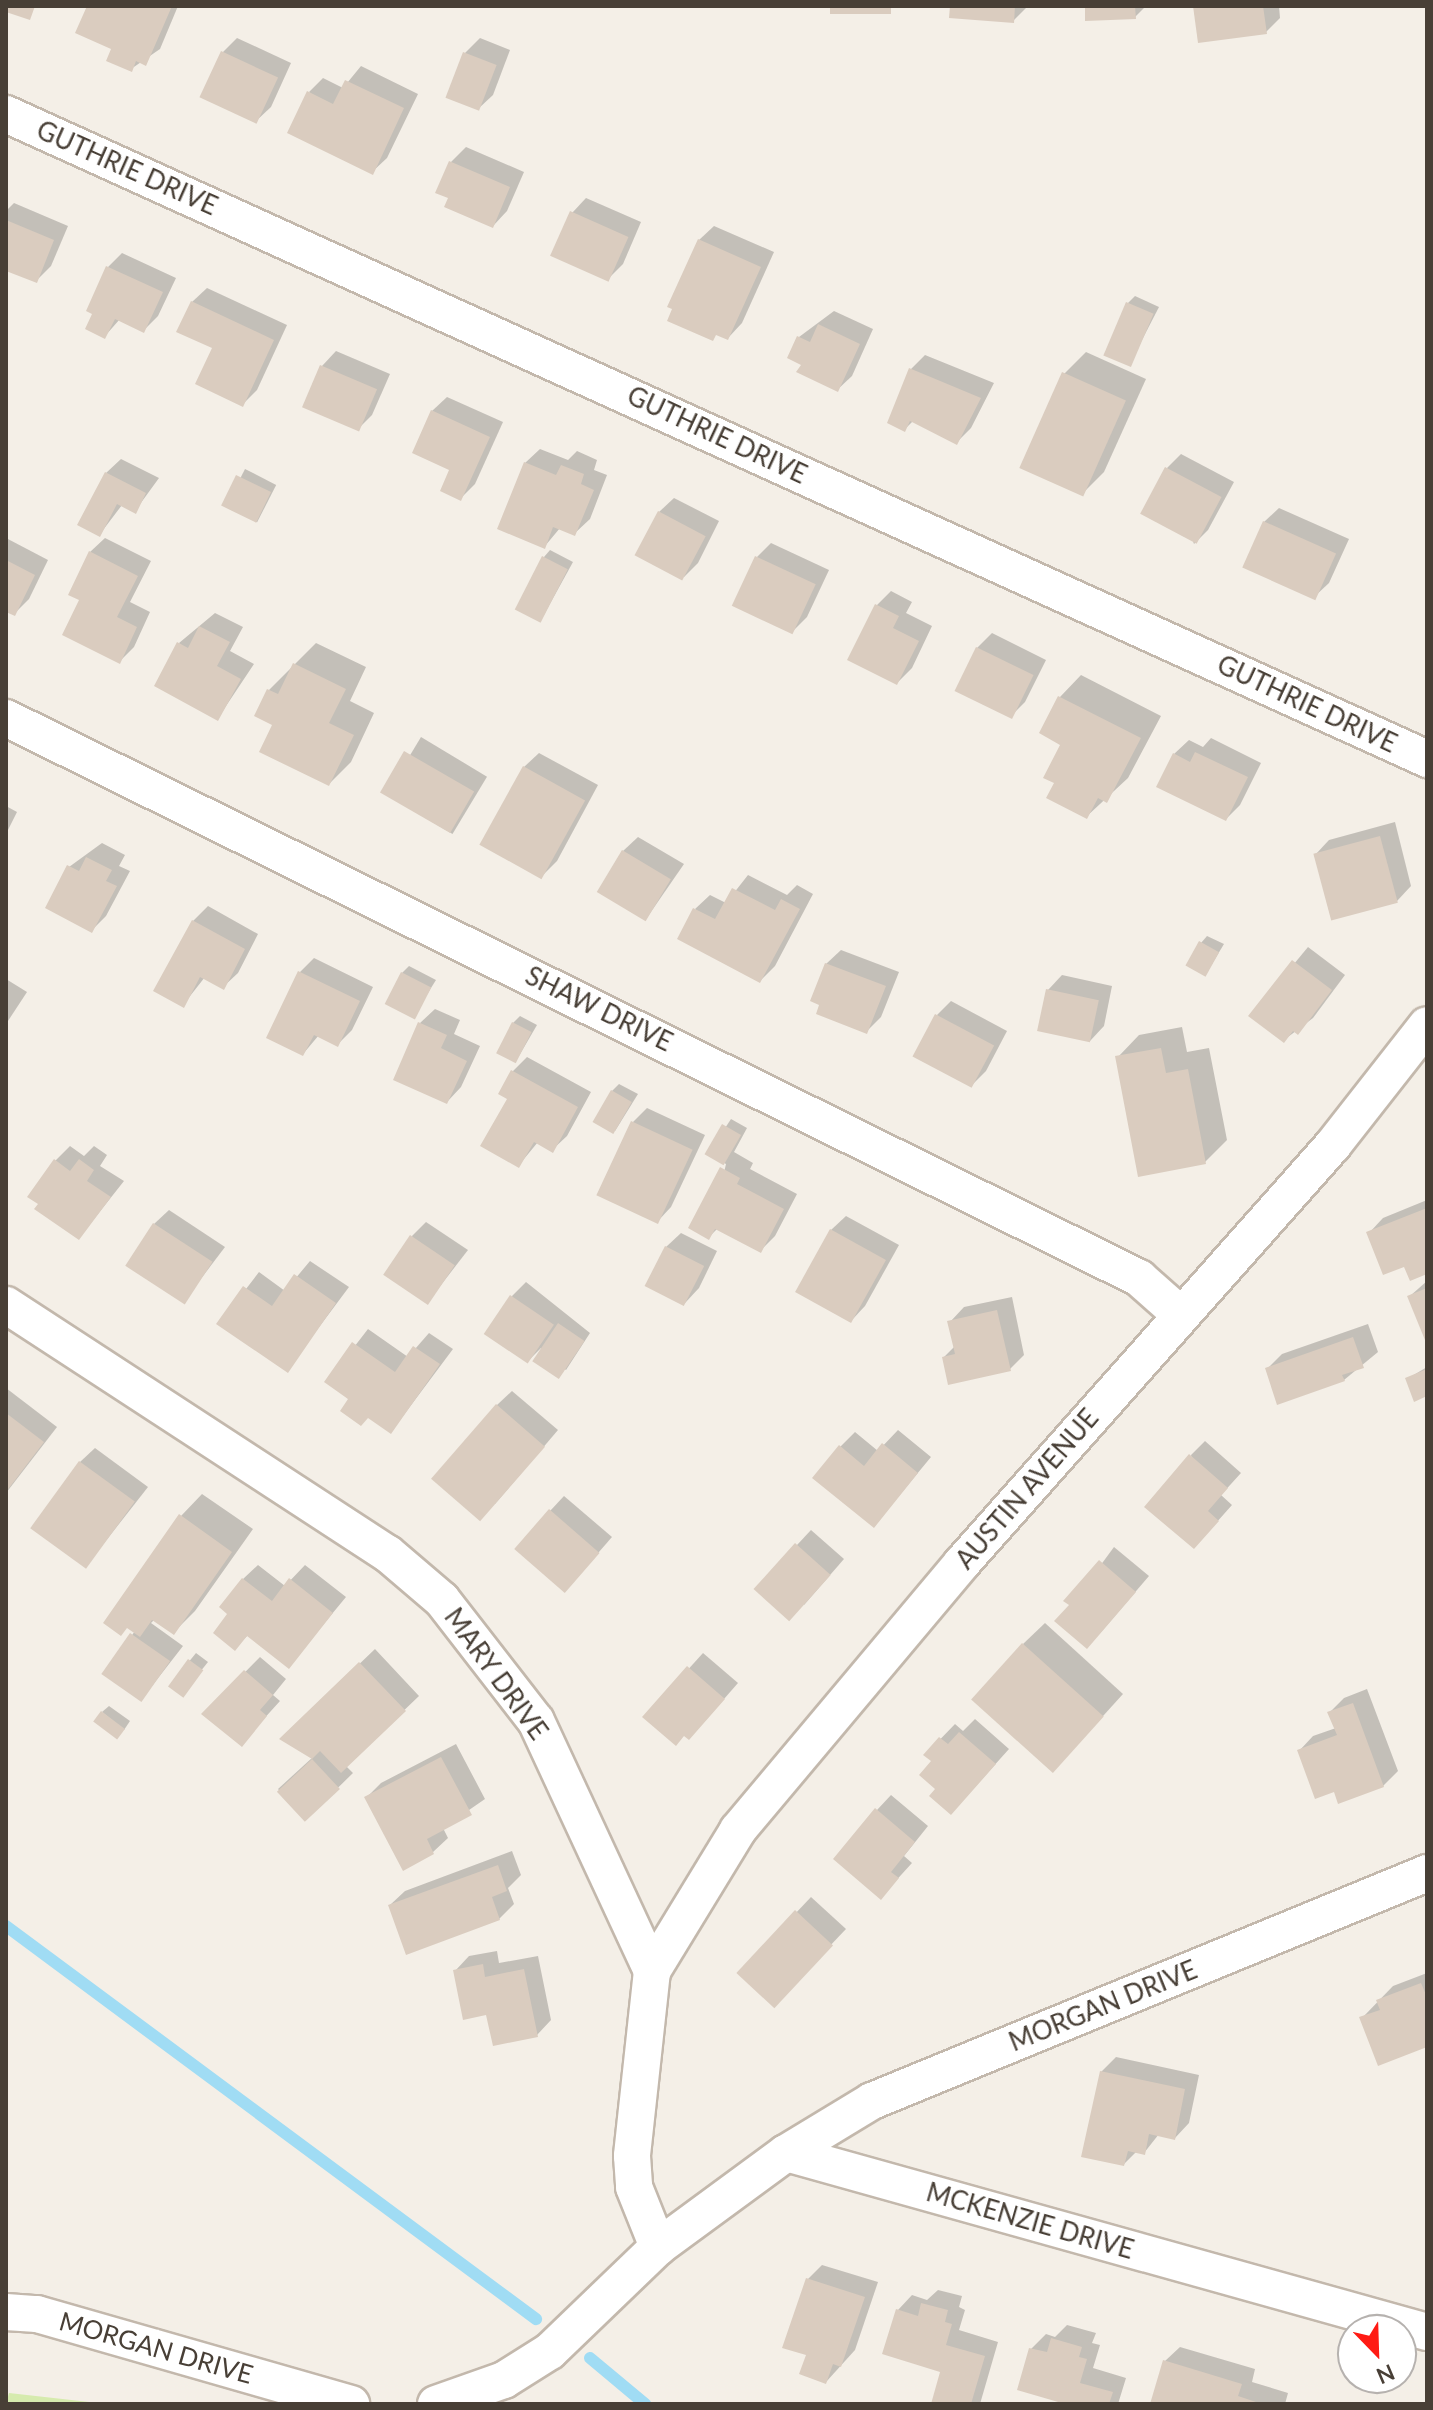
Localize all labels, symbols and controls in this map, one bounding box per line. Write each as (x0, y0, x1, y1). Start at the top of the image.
street label: GUTHRIE DRIVE (32, 114, 222, 222)
street label: GUTHRIE DRIVE (622, 380, 812, 490)
street label: GUTHRIE DRIVE (1212, 649, 1402, 759)
street label: SHAW DRIVE (520, 960, 678, 1058)
street label: AUSTIN AVENUE (949, 1402, 1105, 1576)
street label: MARY DRIVE (437, 1602, 555, 1746)
street label: MORGAN DRIVE (1004, 1954, 1202, 2058)
street label: MCKENZIE DRIVE (923, 2176, 1137, 2266)
street label: MORGAN DRIVE (56, 2305, 256, 2391)
north arrow (1337, 2314, 1417, 2394)
text: N (1373, 2359, 1399, 2390)

